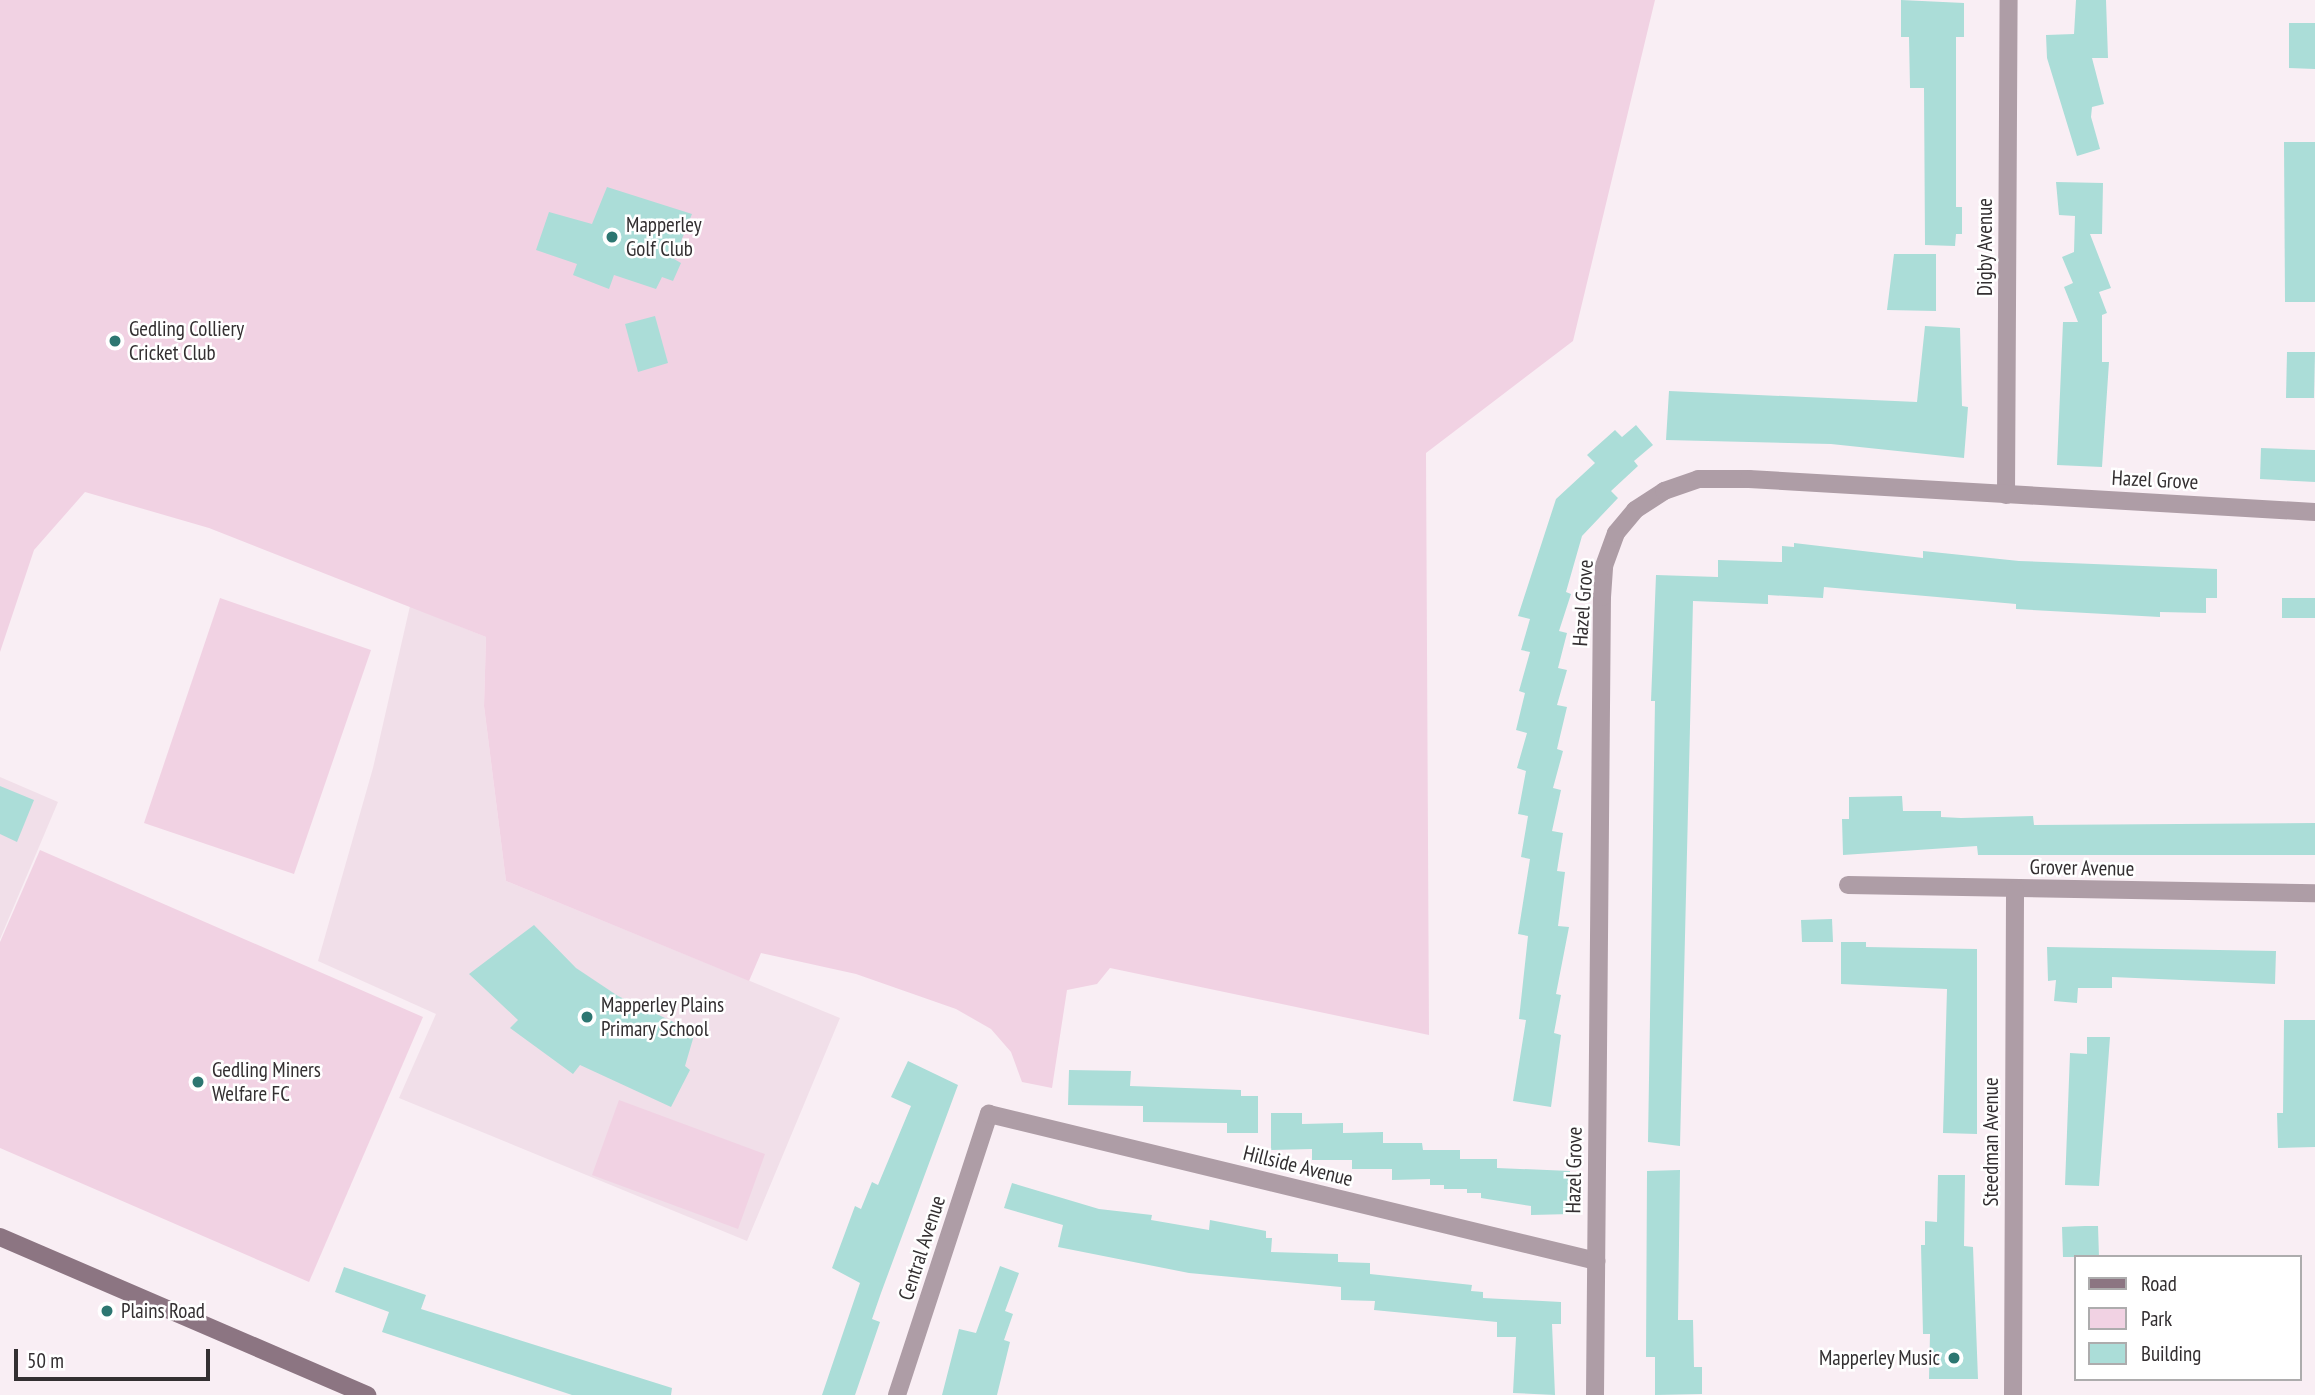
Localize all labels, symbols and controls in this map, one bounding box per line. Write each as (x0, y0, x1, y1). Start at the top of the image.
street label: Digby Avenue (1972, 197, 1998, 297)
place label: Mapperley Golf Club (626, 212, 702, 262)
marker: Mapperley Golf Club (604, 229, 620, 245)
place label: Gedling Colliery Cricket Club (129, 316, 244, 366)
marker: Gedling Colliery Cricket Club (107, 333, 123, 349)
street label: Hazel Grove (2111, 465, 2199, 495)
street label: Hazel Grove (1567, 559, 1599, 647)
street label: Grover Avenue (2029, 854, 2135, 882)
place label: Mapperley Plains Primary School (601, 992, 725, 1042)
marker: Mapperley Plains Primary School (579, 1009, 595, 1025)
place label: Gedling Miners Welfare FC (212, 1057, 321, 1107)
marker: Gedling Miners Welfare FC (190, 1074, 206, 1090)
street label: Steedman Avenue (1978, 1077, 2004, 1207)
street label: Hazel Grove (1561, 1126, 1587, 1214)
street label: Hillside Avenue (1240, 1140, 1356, 1192)
street label: Central Avenue (893, 1192, 951, 1304)
legend (2074, 1255, 2301, 1381)
text: Road (2141, 1270, 2177, 1297)
place label: Plains Road (121, 1298, 205, 1324)
marker: Plains Road (99, 1303, 115, 1319)
text: Park (2141, 1305, 2172, 1332)
scale bar (18, 1336, 214, 1380)
text: Building (2141, 1340, 2201, 1367)
place label: Mapperley Music (1818, 1345, 1940, 1371)
text: 50 m (27, 1347, 64, 1374)
marker: Mapperley Music (1946, 1350, 1962, 1366)

